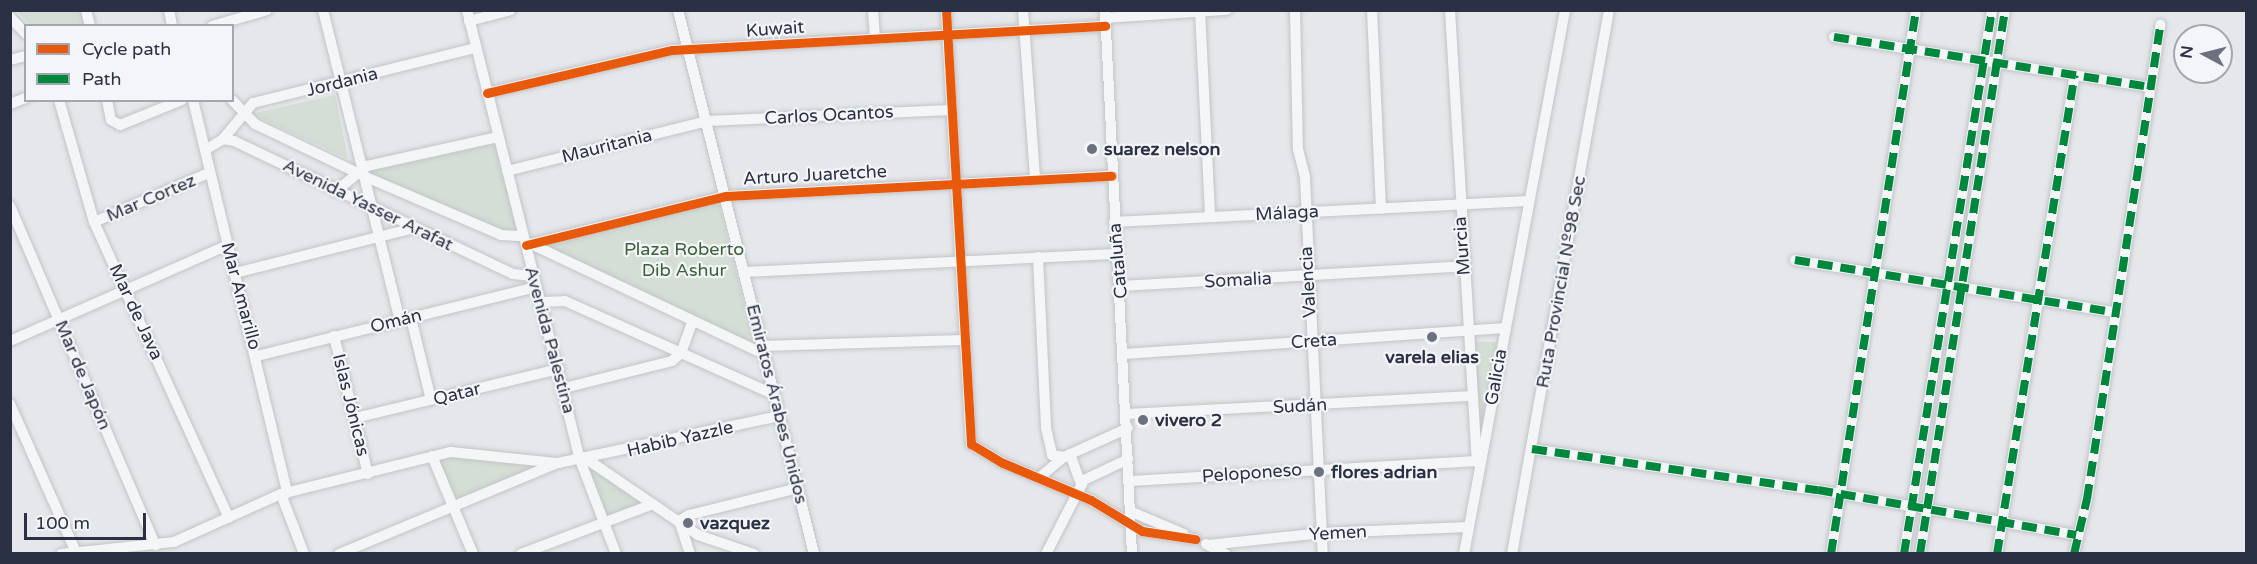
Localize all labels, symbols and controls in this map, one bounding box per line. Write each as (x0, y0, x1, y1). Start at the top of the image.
street label: Kuwait (745, 16, 805, 42)
legend (24, 24, 234, 102)
north arrow (2173, 24, 2233, 84)
text: Cycle path (82, 38, 171, 60)
text: N (2176, 44, 2198, 60)
street label: Jordania (304, 63, 380, 101)
text: Path (82, 68, 121, 90)
street label: Carlos Ocantos (764, 101, 894, 129)
street label: Mauritania (560, 124, 654, 168)
place label: suarez nelson (1104, 138, 1220, 160)
marker: suarez nelson (1085, 142, 1099, 156)
street label: Avenida Yasser Arafat (279, 154, 457, 256)
street label: Arturo Juaretche (742, 160, 888, 190)
street label: Mar Cortez (103, 169, 199, 227)
street label: Ruta Provincial Nº98 Sec (1532, 174, 1590, 390)
street label: Málaga (1255, 201, 1319, 225)
street label: Murcia (1449, 216, 1475, 276)
street label: Cataluña (1104, 222, 1132, 300)
park label: Plaza Roberto Dib Ashur (624, 239, 744, 282)
street label: Mar Amarillo (216, 240, 266, 352)
street label: Valencia (1295, 246, 1321, 318)
street label: Mar de Java (104, 261, 168, 363)
street label: Avenida Palestina (520, 264, 580, 416)
street label: Somalia (1204, 267, 1272, 293)
street label: Emiratos Árabes Unidos (742, 302, 812, 506)
street label: Omán (368, 304, 424, 338)
street label: Mar de Japón (50, 317, 116, 433)
street label: Creta (1290, 329, 1338, 353)
marker: varela elias (1425, 330, 1439, 344)
place label: varela elias (1385, 346, 1479, 368)
street label: Galicia (1480, 347, 1512, 407)
street label: Islas Jónicas (328, 352, 374, 458)
street label: Qatar (431, 378, 483, 410)
street label: Sudán (1272, 394, 1328, 418)
place label: vivero 2 (1155, 409, 1222, 431)
marker: vivero 2 (1136, 413, 1150, 427)
street label: Habib Yazzle (625, 416, 735, 462)
street label: Peloponeso (1201, 459, 1303, 487)
place label: flores adrian (1331, 461, 1437, 483)
marker: flores adrian (1312, 465, 1326, 479)
scale bar (27, 501, 148, 539)
text: 100 m (35, 512, 90, 534)
place label: vazquez (700, 512, 770, 534)
marker: vazquez (681, 516, 695, 530)
street label: Yemen (1308, 521, 1368, 545)

